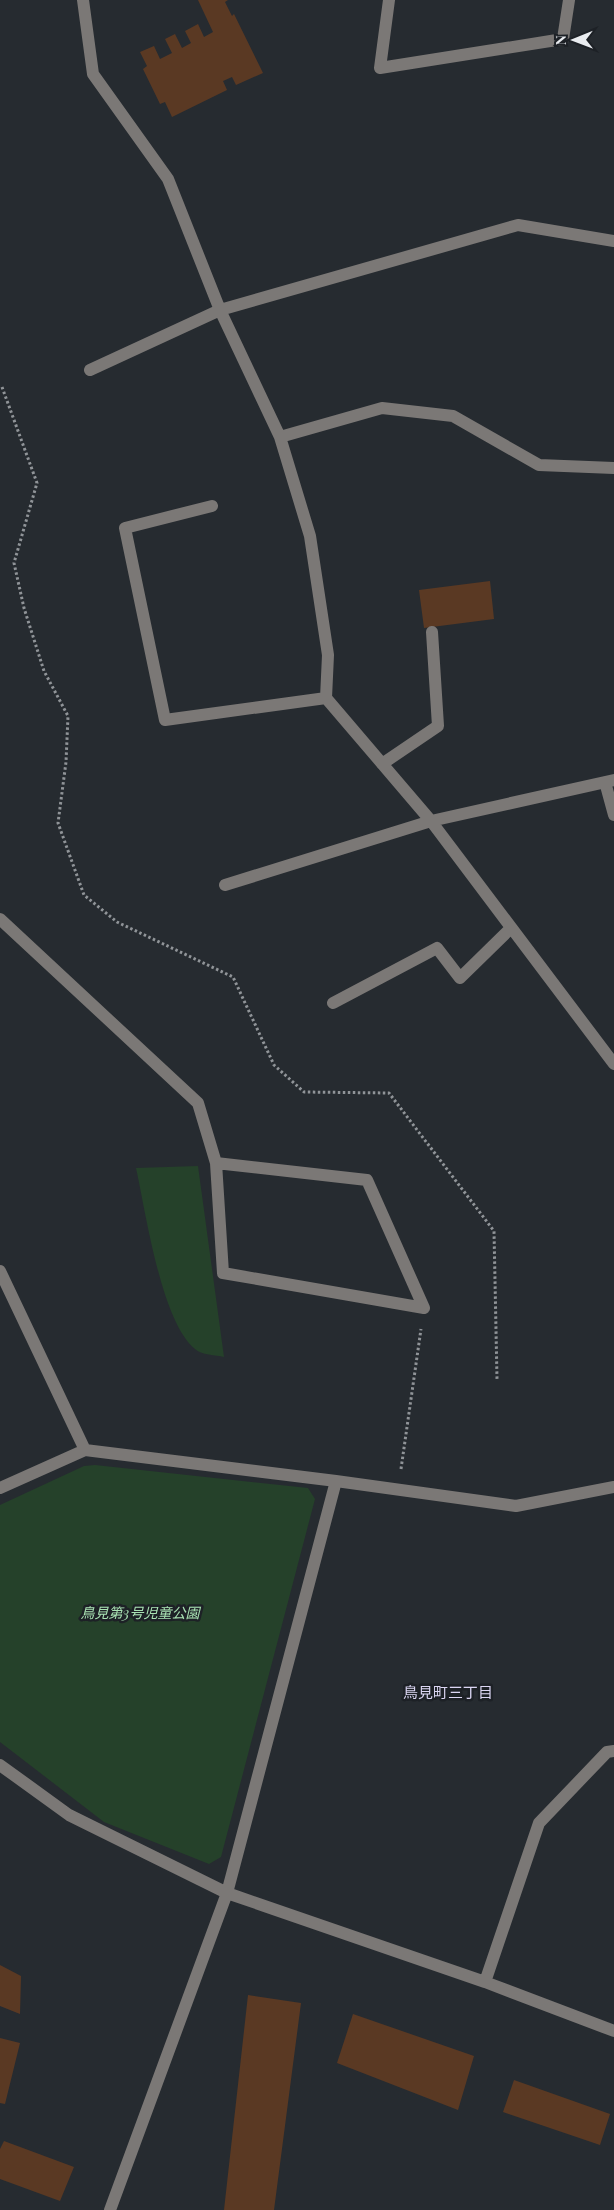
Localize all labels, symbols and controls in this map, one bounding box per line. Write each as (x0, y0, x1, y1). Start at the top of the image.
north arrow (549, 15, 599, 65)
text: N (551, 35, 570, 45)
park label: 鳥見第3号児童公園 (81, 1603, 201, 1622)
district label: 鳥見町三丁目 (403, 1682, 493, 1702)

